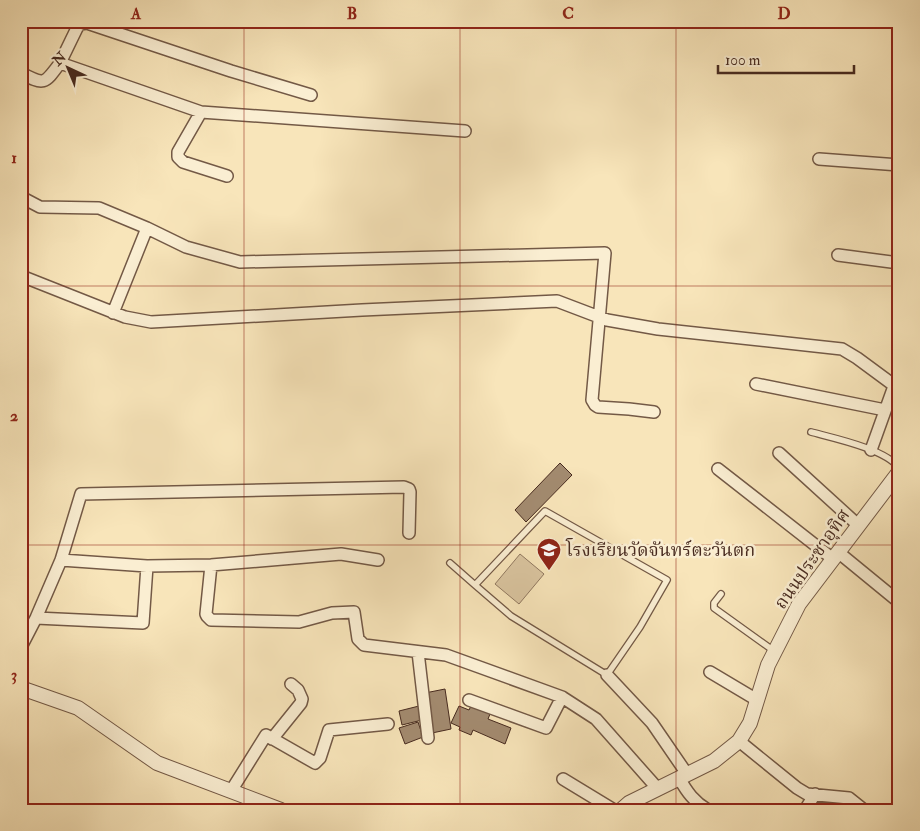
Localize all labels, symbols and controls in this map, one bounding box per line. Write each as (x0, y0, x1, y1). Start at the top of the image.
text: A (130, 4, 142, 24)
text: B (347, 4, 357, 24)
text: C (562, 4, 574, 24)
text: D (777, 4, 791, 24)
north arrow (42, 42, 92, 92)
scale bar (718, 42, 854, 74)
text: N (48, 48, 70, 70)
text: 100 m (725, 51, 761, 70)
text: 1 (11, 148, 17, 168)
text: 2 (10, 406, 18, 426)
street label: ถนนประชาอุทิศ (769, 505, 856, 614)
school or university icon: โรงเรียนวัดจันทร์ตะวันตก (536, 537, 562, 571)
place label: โรงเรียนวัดจันทร์ตะวันตก (565, 537, 755, 562)
text: 3 (11, 665, 17, 685)

